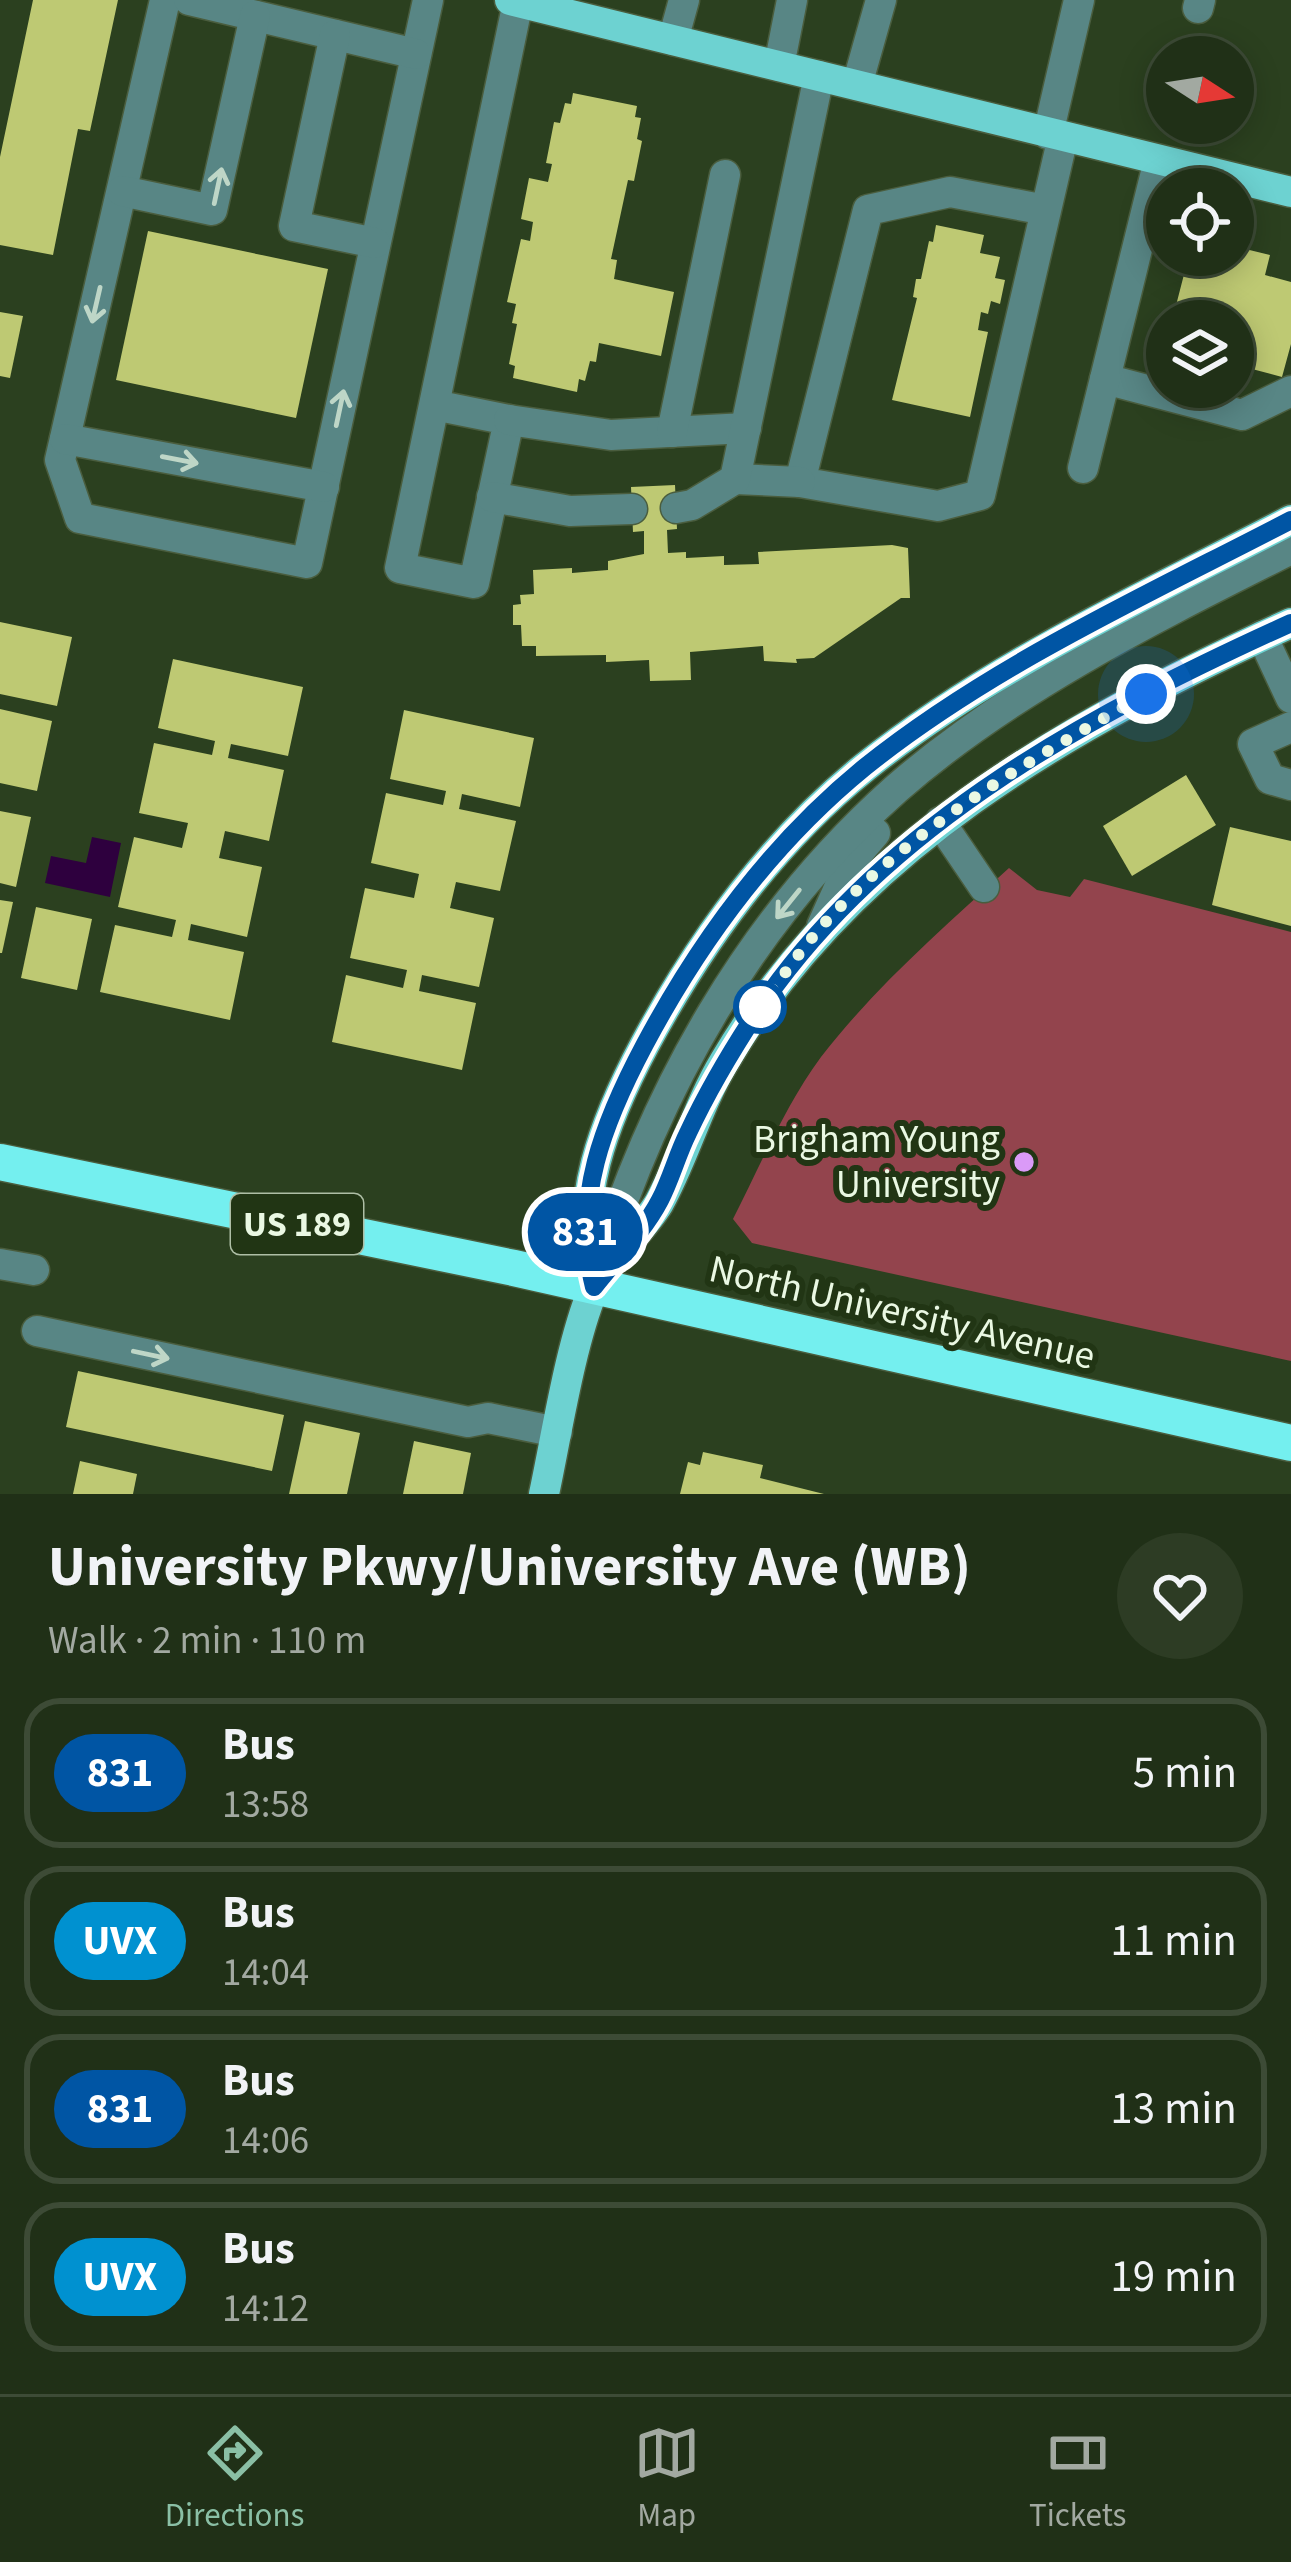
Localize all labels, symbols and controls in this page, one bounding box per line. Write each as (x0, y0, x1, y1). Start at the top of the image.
north arrow (1146, 36, 1254, 144)
map controls (1146, 36, 1254, 408)
one-way arrow (207, 168, 230, 206)
button: locate (1146, 168, 1254, 276)
one-way arrow (83, 285, 106, 323)
button: layers (1146, 300, 1254, 408)
one-way arrow (330, 389, 352, 428)
one-way arrow (160, 450, 199, 472)
your location (1116, 664, 1176, 724)
one-way arrow (775, 887, 802, 919)
unlabelled marker (735, 982, 785, 1032)
place label: Brigham Young University (753, 1112, 1000, 1213)
marker: Brigham Young University (1011, 1149, 1037, 1175)
line badge: 831 (516, 1193, 654, 1271)
road number: US 189 (231, 1194, 363, 1254)
text: 831 (552, 1202, 618, 1262)
street label: North University Avenue (704, 1241, 1100, 1385)
one-way arrow (131, 1345, 170, 1367)
text: University Pkwy/University Ave (WB) (48, 1527, 971, 1608)
button: heart (1117, 1533, 1243, 1659)
text: Walk · 2 min · 110 m (48, 1613, 366, 1669)
text: Bus (222, 1713, 295, 1777)
text: 5 min (1133, 1741, 1237, 1805)
text: 831 (87, 1743, 153, 1803)
text: 13:58 (222, 1777, 309, 1833)
text: Bus (222, 1881, 295, 1945)
text: 11 min (1110, 1909, 1237, 1973)
text: UVX (83, 1911, 157, 1971)
text: 14:04 (222, 1945, 309, 2001)
text: Bus (222, 2049, 295, 2113)
text: 13 min (1110, 2077, 1237, 2141)
text: 831 (87, 2079, 153, 2139)
text: 14:06 (222, 2113, 309, 2169)
text: Bus (222, 2217, 295, 2281)
text: 19 min (1110, 2245, 1237, 2309)
text: UVX (83, 2247, 157, 2307)
text: 14:12 (222, 2281, 309, 2337)
tab: Directions (165, 2420, 304, 2539)
tab: Map (634, 2420, 700, 2539)
tab: Tickets (1029, 2420, 1126, 2539)

